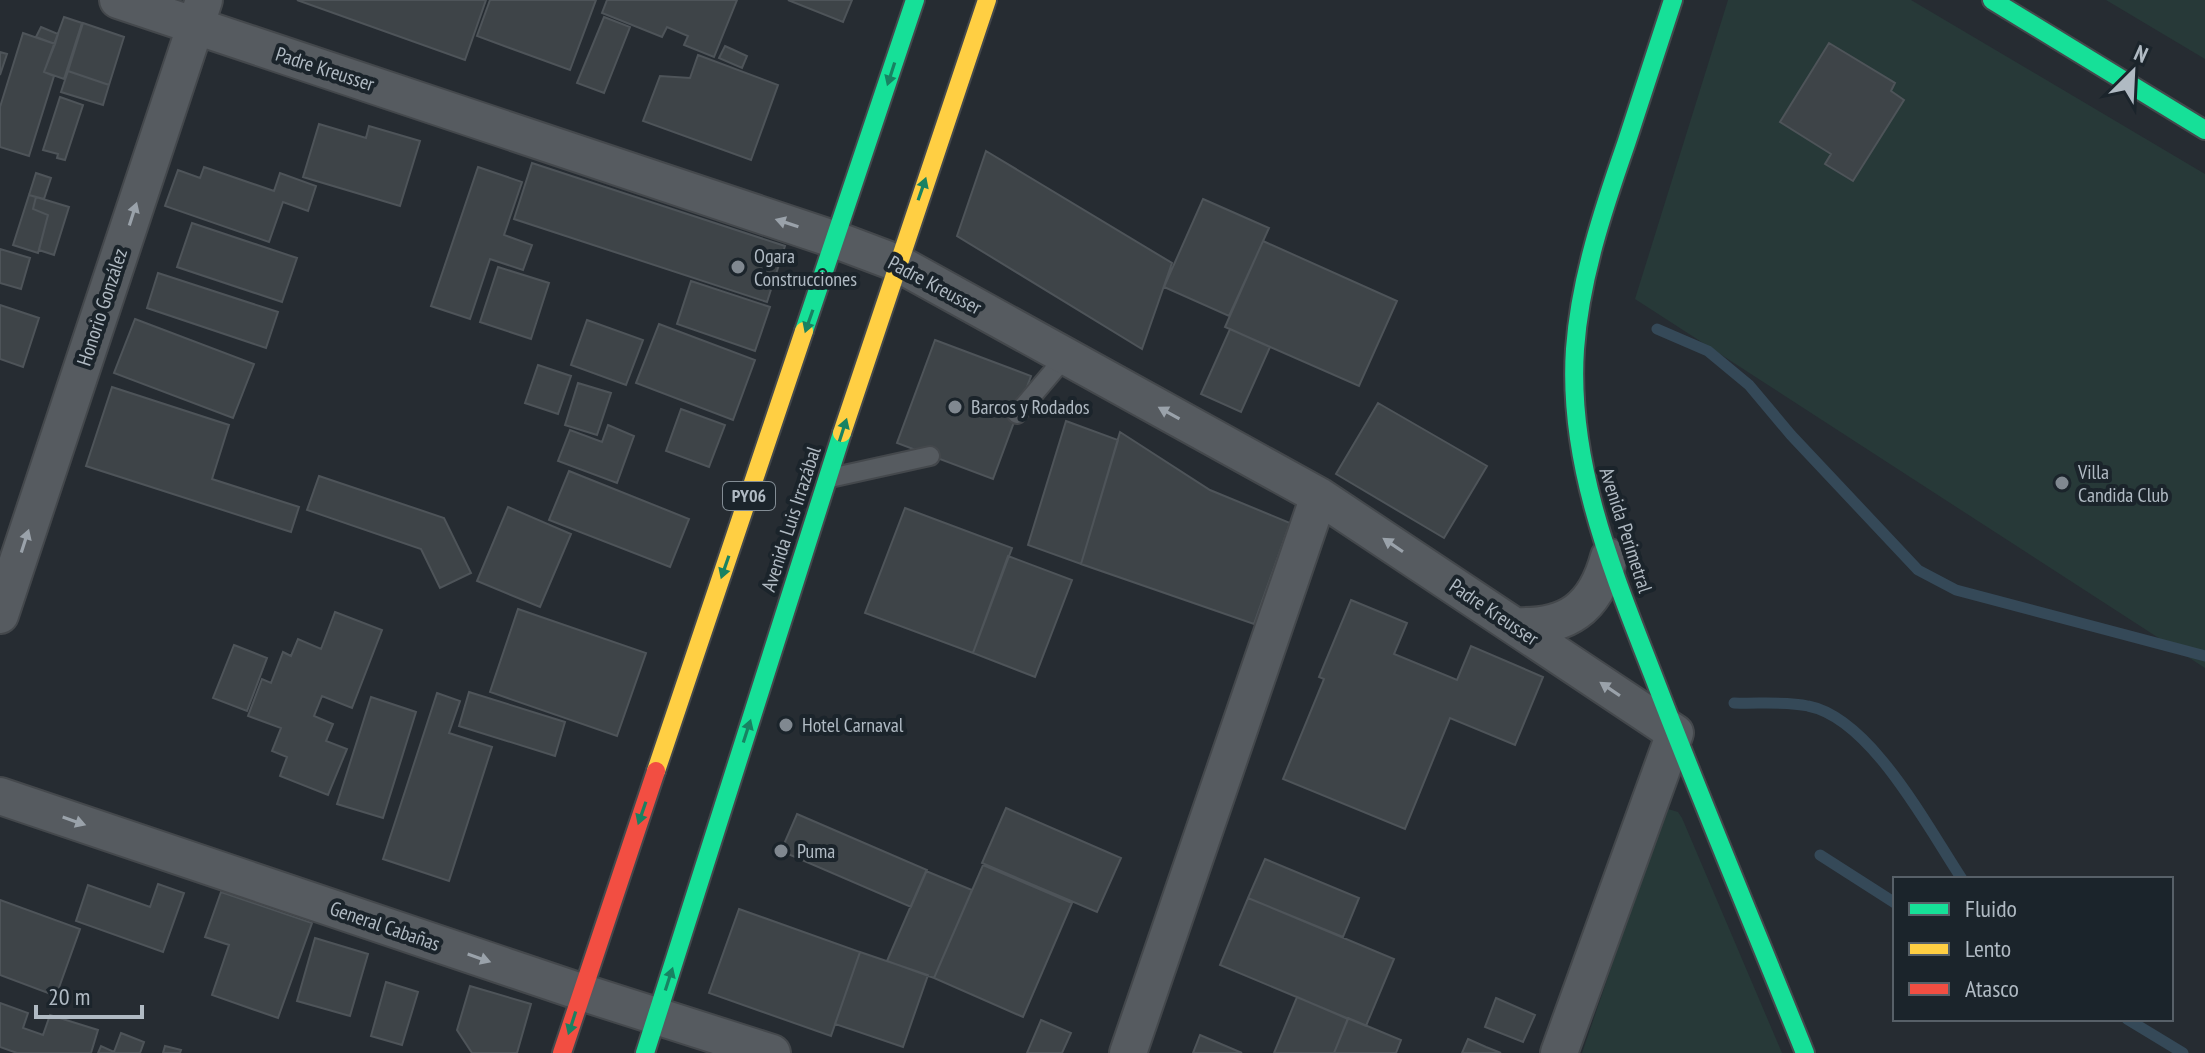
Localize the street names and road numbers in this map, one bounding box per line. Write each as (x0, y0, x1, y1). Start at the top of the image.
street label: Padre Kreusser (272, 41, 378, 97)
street label: Honorio González (71, 245, 133, 369)
street label: Padre Kreusser (884, 250, 987, 321)
street label: Avenida Luis Irrazábal (755, 443, 827, 595)
street label: Avenida Perimetral (1593, 464, 1659, 596)
road number: PY06 (723, 482, 775, 510)
street label: Padre Kreusser (1444, 573, 1544, 652)
street label: General Cabañas (327, 895, 444, 957)

